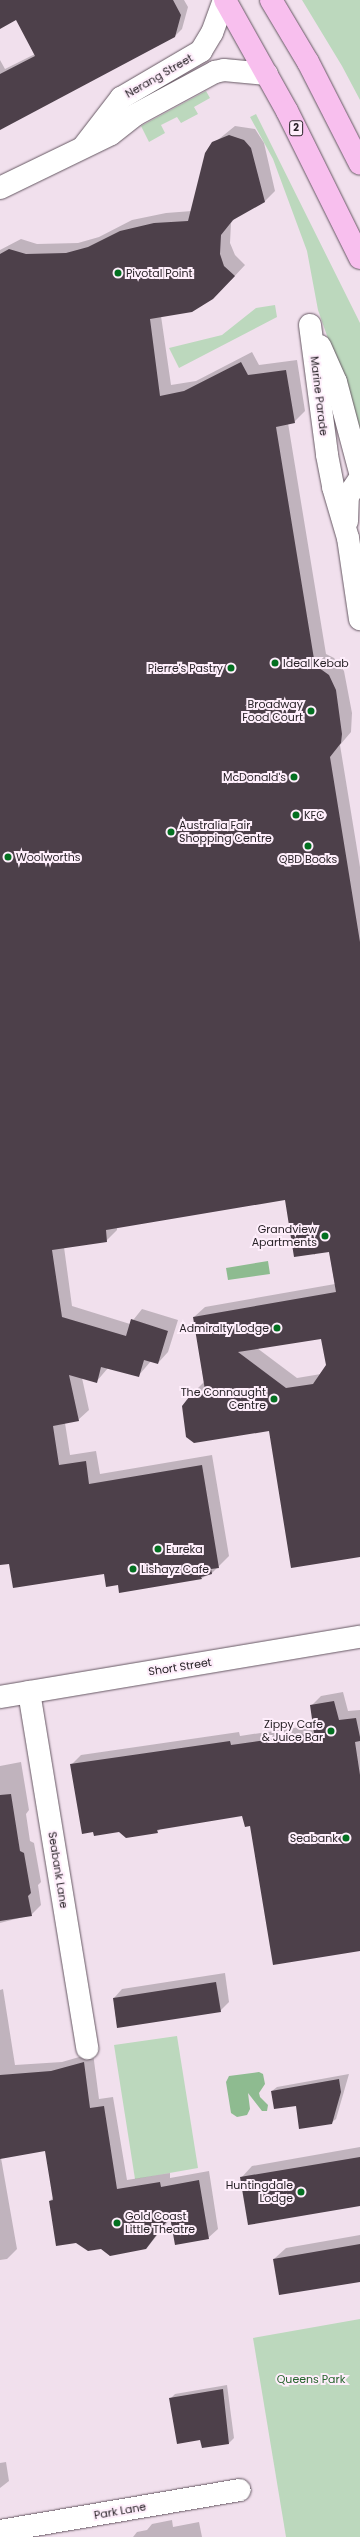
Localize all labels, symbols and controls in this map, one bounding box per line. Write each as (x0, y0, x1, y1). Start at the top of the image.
street label: Nerang Street (123, 51, 195, 101)
road number: 2 (289, 120, 303, 136)
place label: Pivotal Point (126, 266, 193, 280)
marker: Pivotal Point (113, 268, 123, 278)
street label: Marine Parade (308, 355, 330, 437)
place label: Ideal Kebab (283, 656, 349, 670)
marker: Ideal Kebab (270, 658, 280, 668)
place label: Pierre's Pastry (148, 661, 223, 675)
marker: Pierre's Pastry (226, 663, 236, 673)
place label: Broadway Food Court (242, 698, 303, 724)
marker: Broadway Food Court (306, 706, 316, 716)
place label: McDonald's (223, 770, 286, 784)
marker: McDonald's (289, 772, 299, 782)
place label: KFC (304, 808, 325, 822)
marker: KFC (291, 810, 301, 820)
place label: Australia Fair Shopping Centre (179, 819, 272, 845)
marker: Australia Fair Shopping Centre (166, 827, 176, 837)
marker: QBD Books (303, 841, 313, 851)
place label: Woolworths (16, 850, 80, 864)
marker: Woolworths (3, 852, 13, 862)
place label: QBD Books (279, 852, 337, 866)
place label: Grandview Apartments (252, 1223, 317, 1249)
marker: Grandview Apartments (320, 1231, 330, 1241)
place label: Admiralty Lodge (179, 1321, 269, 1335)
marker: Admiralty Lodge (272, 1323, 282, 1333)
place label: The Connaught Centre (181, 1386, 266, 1412)
marker: The Connaught Centre (269, 1394, 279, 1404)
place label: Eureka (166, 1542, 203, 1556)
marker: Eureka (153, 1544, 163, 1554)
place label: Lishayz Cafe (141, 1562, 209, 1576)
marker: Lishayz Cafe (128, 1564, 138, 1574)
street label: Short Street (147, 1655, 213, 1679)
place label: Zippy Cafe & Juice Bar (262, 1718, 323, 1744)
marker: Zippy Cafe & Juice Bar (326, 1726, 336, 1736)
street label: Seabank Lane (45, 1831, 71, 1909)
place label: Seabank (290, 1831, 338, 1845)
marker: Seabank (341, 1833, 351, 1843)
place label: Huntingdale Lodge (226, 2179, 293, 2205)
marker: Huntingdale Lodge (296, 2187, 306, 2197)
place label: Gold Coast Little Theatre (125, 2210, 195, 2236)
marker: Gold Coast Little Theatre (112, 2218, 122, 2228)
park label: Queens Park (277, 2372, 345, 2386)
street label: Park Lane (93, 2500, 147, 2522)

